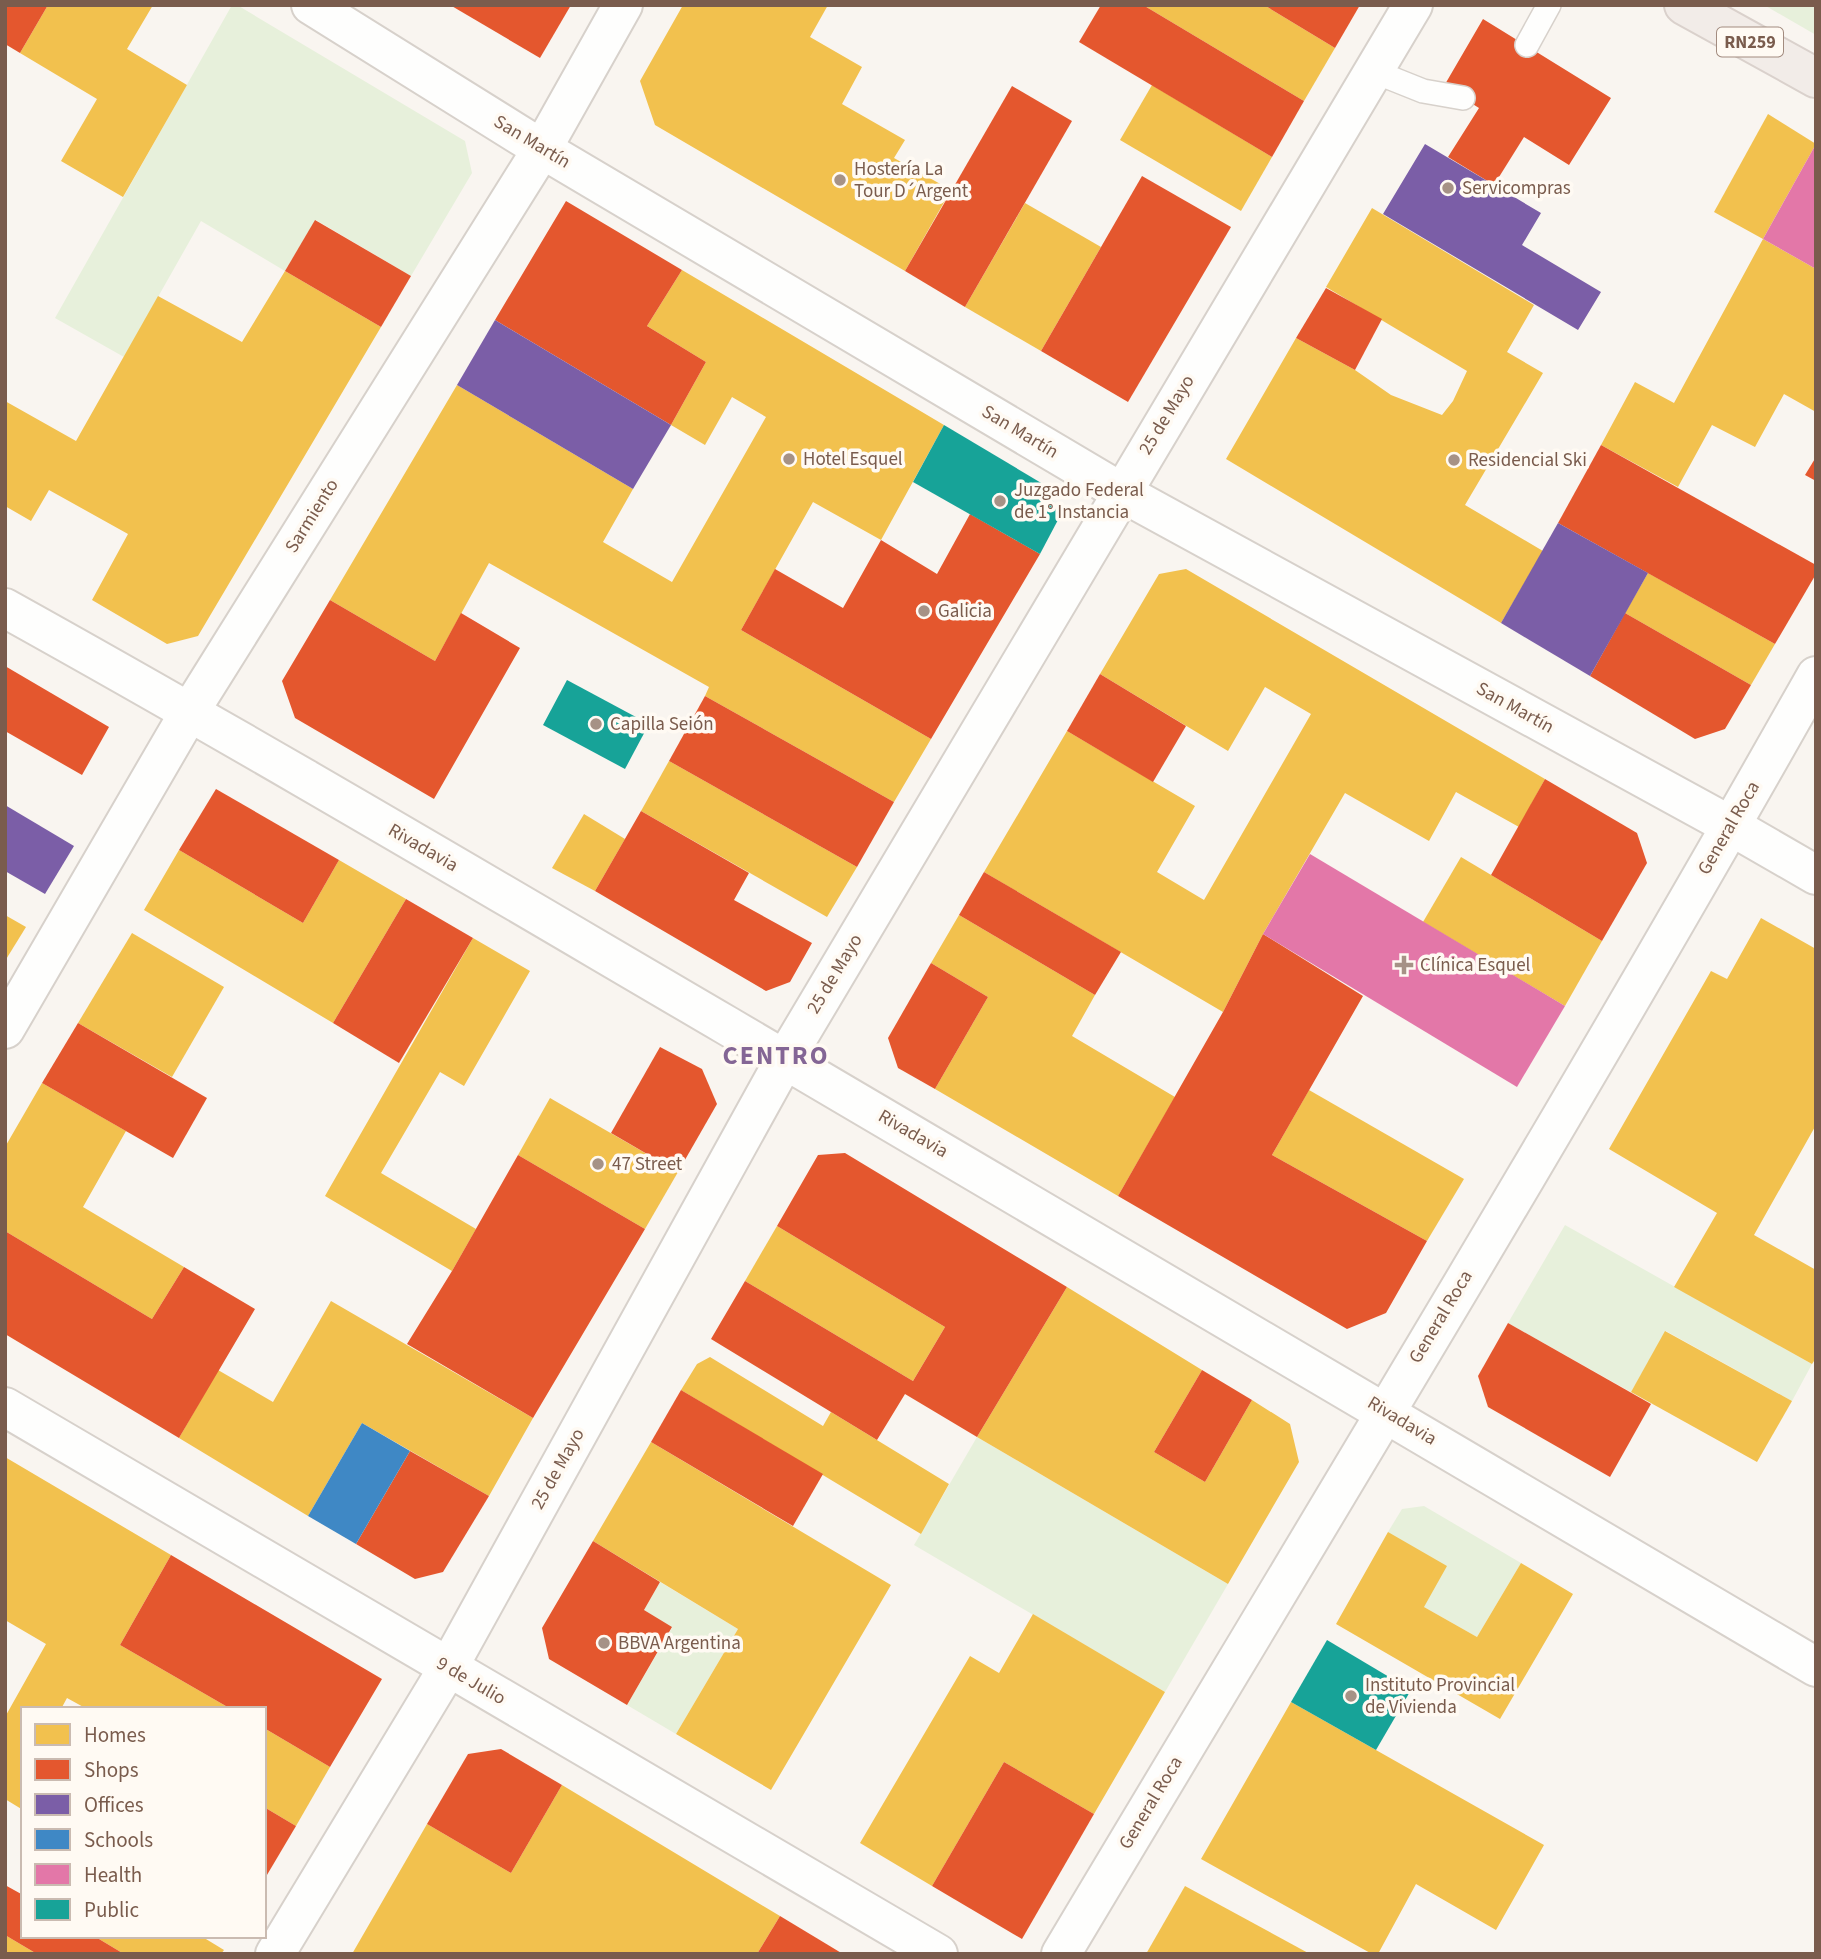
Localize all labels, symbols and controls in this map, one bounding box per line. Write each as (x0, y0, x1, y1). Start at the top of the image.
road number: RN259 (1717, 28, 1783, 56)
street label: San Martín (488, 108, 576, 176)
place label: Hostería La Tour D´Argent (854, 156, 969, 205)
marker: Hostería La Tour D´Argent (832, 172, 848, 188)
place label: Servicompras (1462, 175, 1571, 202)
marker: Servicompras (1440, 180, 1456, 196)
street label: 25 de Mayo (1133, 370, 1201, 460)
street label: San Martín (976, 398, 1064, 466)
place label: Hotel Esquel (803, 446, 903, 473)
place label: Residencial Ski (1468, 447, 1587, 474)
marker: Hotel Esquel (781, 451, 797, 467)
marker: Residencial Ski (1446, 452, 1462, 468)
street label: Sarmiento (279, 474, 345, 558)
place label: Juzgado Federal de 1° Instancia (1014, 477, 1144, 526)
marker: Juzgado Federal de 1° Instancia (992, 493, 1008, 509)
place label: Galicia (938, 598, 992, 625)
marker: Galicia (916, 603, 932, 619)
street label: San Martín (1471, 675, 1559, 741)
place label: Capilla Seión (610, 711, 714, 738)
marker: Capilla Seión (588, 716, 604, 732)
street label: General Roca (1691, 776, 1767, 880)
street label: Rivadavia (383, 817, 463, 879)
street label: 25 de Mayo (801, 929, 869, 1019)
place label: Clínica Esquel (1420, 952, 1531, 979)
marker: Clínica Esquel (1394, 955, 1414, 975)
district label: CENTRO (723, 1037, 829, 1074)
street label: Rivadavia (873, 1103, 953, 1165)
place label: 47 Street (612, 1151, 683, 1178)
marker: 47 Street (590, 1156, 606, 1172)
street label: General Roca (1403, 1265, 1479, 1369)
street label: Rivadavia (1362, 1390, 1442, 1452)
street label: 25 de Mayo (525, 1424, 591, 1514)
place label: BBVA Argentina (618, 1630, 741, 1657)
marker: BBVA Argentina (596, 1635, 612, 1651)
street label: 9 de Julio (431, 1650, 511, 1712)
place label: Instituto Provincial de Vivienda (1365, 1672, 1515, 1721)
marker: Instituto Provincial de Vivienda (1343, 1688, 1359, 1704)
legend (21, 1707, 266, 1938)
text: Homes (84, 1720, 146, 1750)
street label: General Roca (1113, 1751, 1189, 1855)
text: Shops (84, 1755, 139, 1785)
text: Offices (84, 1790, 144, 1820)
text: Schools (84, 1825, 153, 1855)
text: Health (84, 1860, 142, 1890)
text: Public (84, 1895, 139, 1925)

